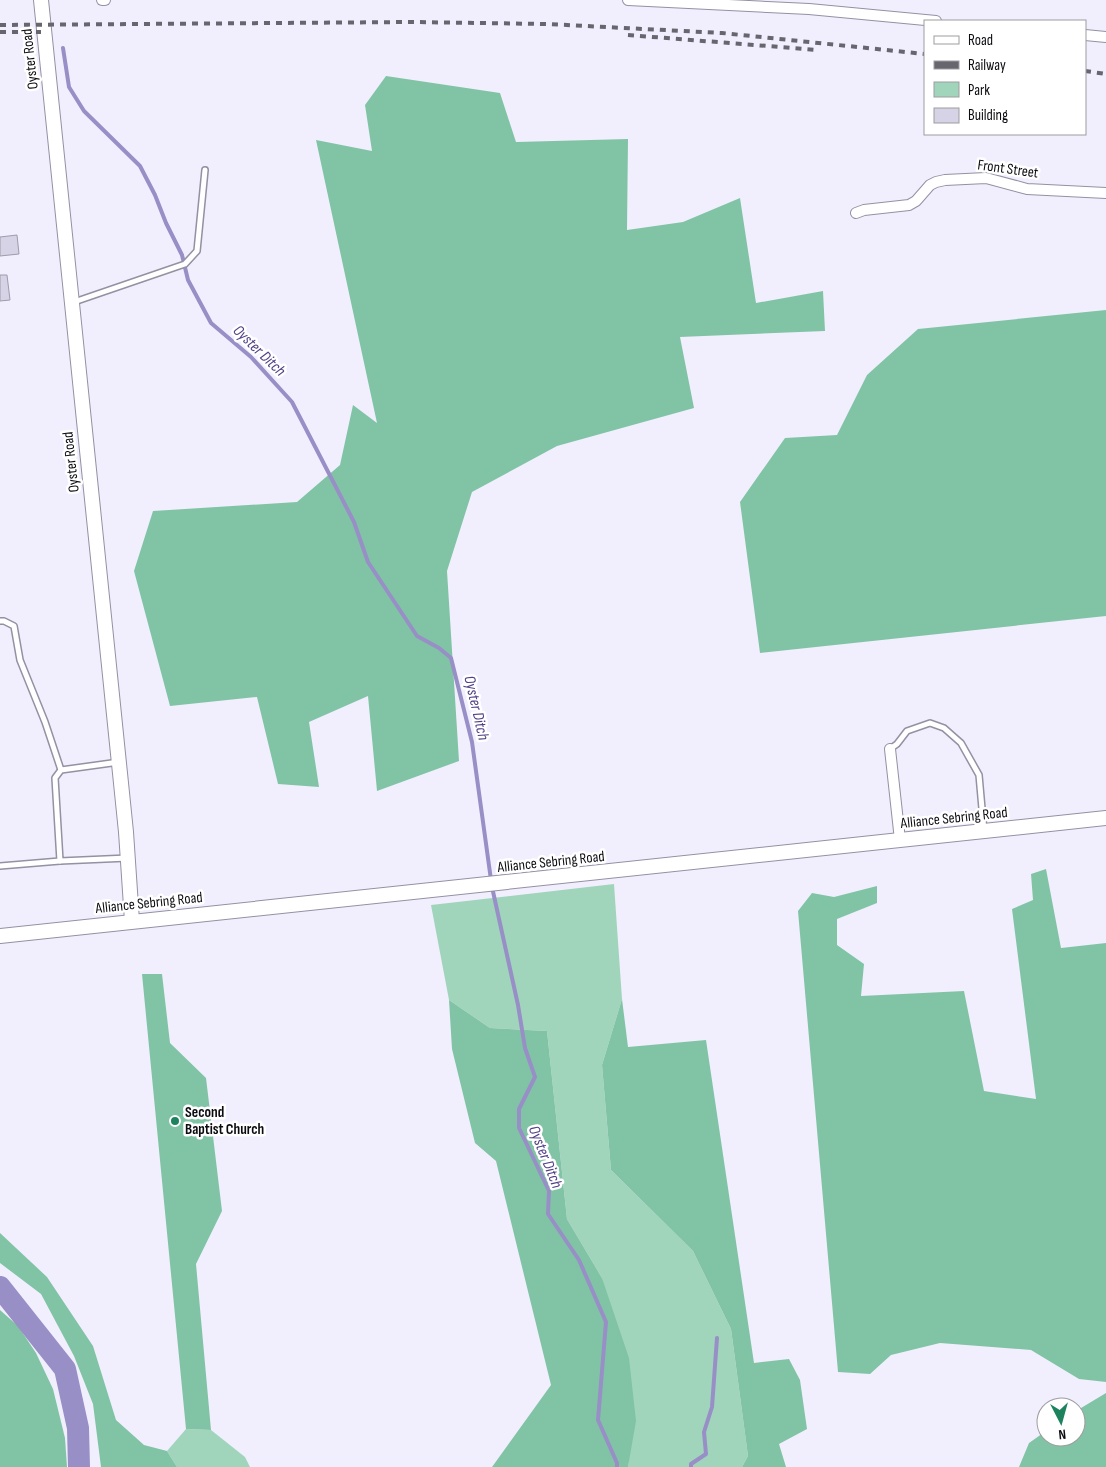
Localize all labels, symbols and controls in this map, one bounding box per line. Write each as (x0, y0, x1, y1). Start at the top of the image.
legend (924, 20, 1086, 135)
street label: Oyster Road (17, 28, 43, 90)
text: Road (968, 31, 993, 50)
text: Railway (968, 56, 1006, 75)
text: Park (968, 81, 990, 100)
text: Building (968, 106, 1008, 125)
street label: Front Street (976, 155, 1040, 183)
water label: Oyster Ditch (229, 321, 289, 381)
street label: Oyster Road (58, 431, 84, 493)
water label: Oyster Ditch (459, 674, 493, 742)
street label: Alliance Sebring Road (899, 803, 1008, 833)
street label: Alliance Sebring Road (496, 847, 605, 877)
street label: Alliance Sebring Road (94, 888, 203, 918)
place label: Second Baptist Church (185, 1103, 264, 1139)
marker: Second Baptist Church (169, 1115, 181, 1127)
water label: Oyster Ditch (524, 1123, 566, 1191)
north arrow (1036, 1397, 1086, 1447)
text: N (1058, 1426, 1067, 1443)

